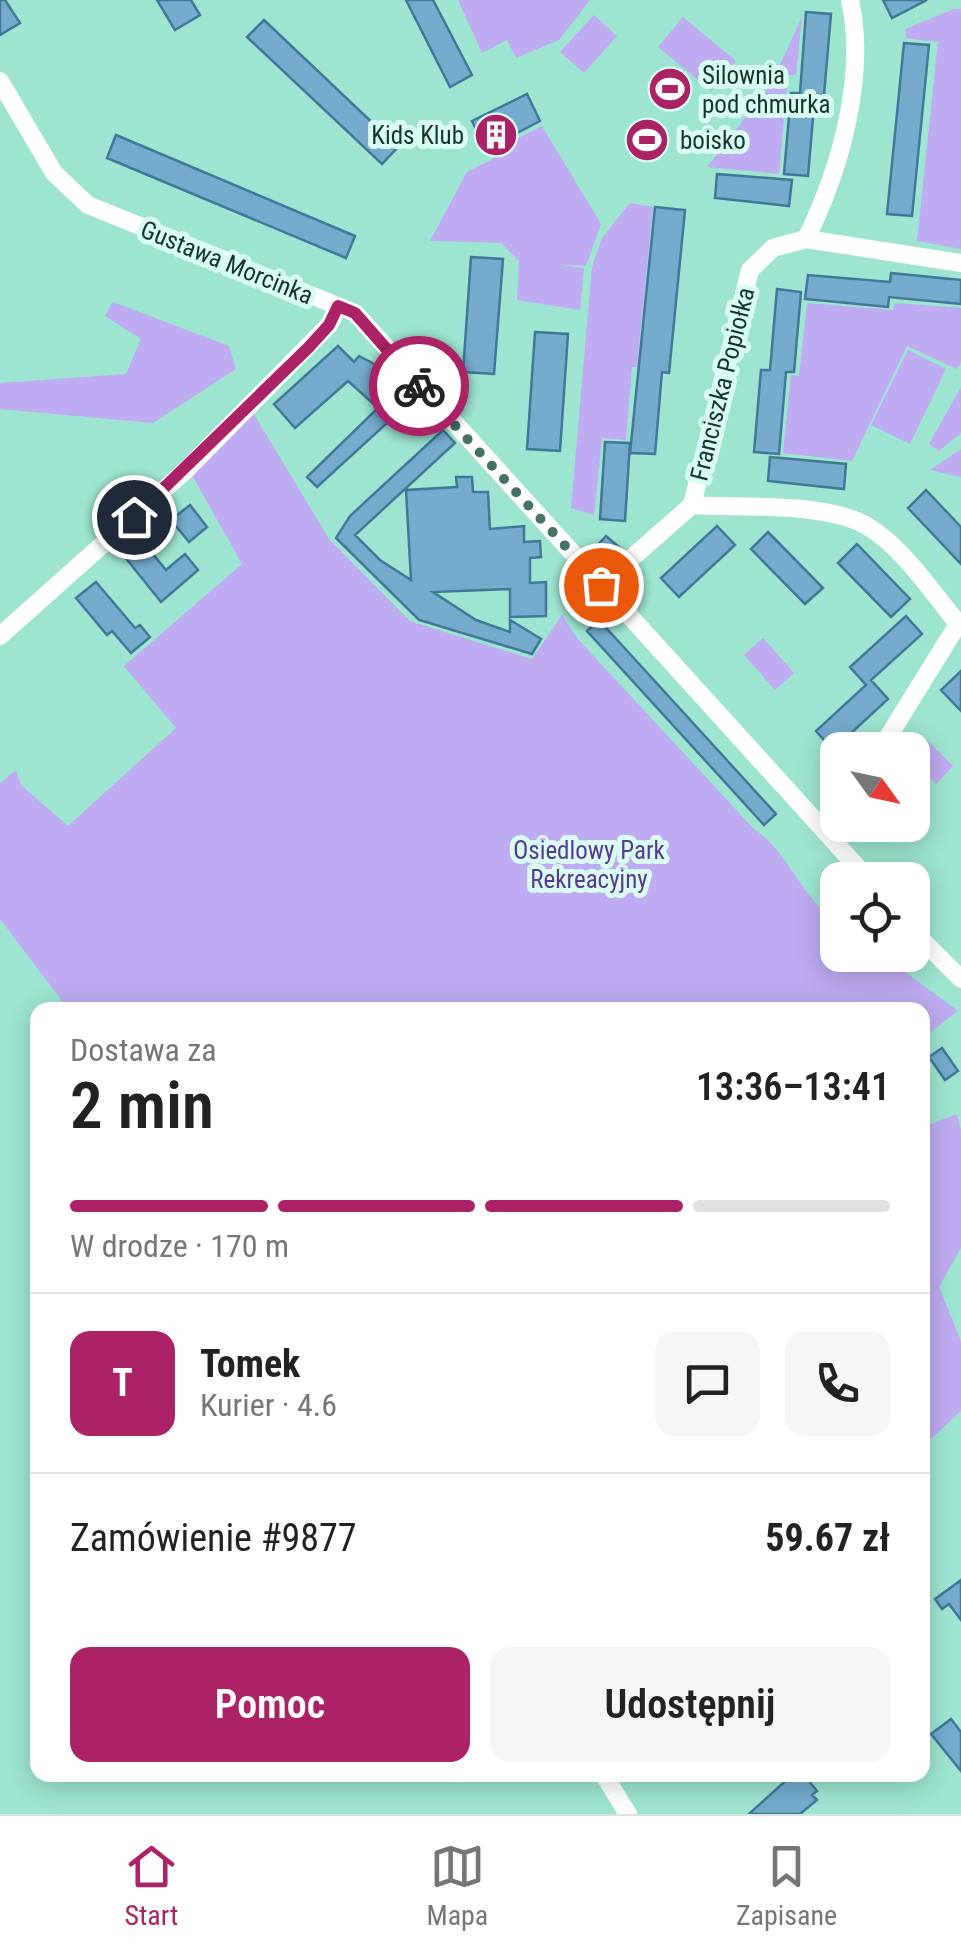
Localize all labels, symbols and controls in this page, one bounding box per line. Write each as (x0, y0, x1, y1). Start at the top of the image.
place label: Silownia pod chmurka (702, 61, 830, 119)
sports icon: Silownia pod chmurka (647, 66, 693, 112)
building icon: Kids Klub (473, 112, 519, 158)
sports icon: boisko (624, 117, 670, 163)
place label: Kids Klub (371, 121, 464, 150)
place label: boisko (680, 126, 746, 155)
street label: Gustawa Morcinka (137, 215, 317, 310)
street label: Franciszka Popiołka (684, 285, 760, 484)
courier (369, 336, 469, 436)
icon: bike (392, 359, 447, 414)
pin (92, 475, 177, 560)
icon: home (107, 490, 162, 545)
pin (559, 543, 644, 628)
icon: bag (574, 558, 629, 613)
north arrow (820, 732, 930, 842)
map controls (820, 732, 930, 972)
park label: Osiedlowy Park Rekreacyjny (513, 836, 666, 894)
button: locate (820, 862, 930, 972)
text: Dostawa za (70, 1031, 217, 1069)
text: 13:36–13:41 (696, 1065, 890, 1109)
text: 2 min (70, 1068, 214, 1144)
text: W drodze · 170 m (70, 1227, 289, 1265)
button: chat (655, 1331, 760, 1436)
button: phone (785, 1331, 890, 1436)
text: Tomek (200, 1342, 300, 1386)
text: T (112, 1361, 133, 1405)
text: Kurier · 4.6 (200, 1386, 337, 1424)
text: Zamówienie #9877 (70, 1516, 357, 1560)
text: 59.67 zł (765, 1516, 890, 1560)
button: Pomoc (70, 1647, 470, 1762)
button: Udostępnij (490, 1647, 890, 1762)
tab: Start (124, 1839, 179, 1932)
tab: Mapa (427, 1839, 488, 1932)
tab: Zapisane (736, 1839, 837, 1932)

